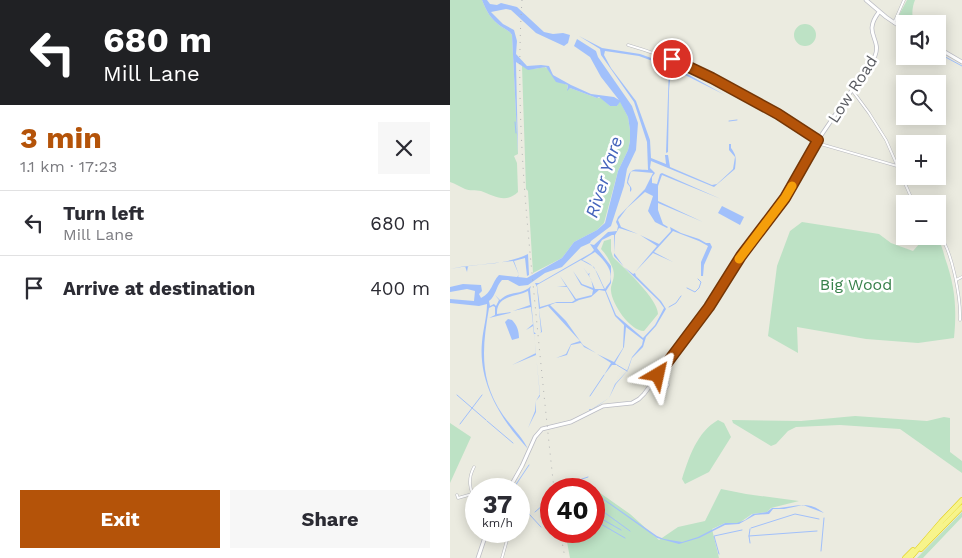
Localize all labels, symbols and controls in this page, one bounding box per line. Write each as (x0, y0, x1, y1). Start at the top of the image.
map controls (896, 15, 946, 245)
button: sound (896, 15, 946, 65)
text: 680 m (103, 19, 212, 61)
icon: left (20, 20, 85, 85)
pin (651, 38, 693, 80)
icon: arrive (658, 45, 686, 73)
street label: Low Road (824, 52, 881, 126)
text: Mill Lane (103, 61, 200, 86)
button: search (896, 75, 946, 125)
text: 3 min (20, 120, 102, 155)
button: close (378, 122, 430, 174)
water label: River Yare (580, 133, 627, 220)
button: + (896, 135, 946, 185)
text: 1.1 km · 17:23 (20, 157, 117, 176)
button: − (896, 195, 946, 245)
text: Turn left (63, 202, 144, 225)
icon: left (20, 209, 48, 237)
text: 680 m (370, 212, 430, 235)
text: Mill Lane (63, 225, 133, 244)
icon: arrive (20, 274, 48, 302)
park label: Big Wood (820, 275, 892, 294)
text: Arrive at destination (63, 277, 255, 300)
text: 400 m (370, 277, 430, 300)
position arrow (631, 348, 683, 400)
speed limit sign: 40 (540, 478, 605, 543)
button: Exit (20, 490, 220, 548)
button: Share (230, 490, 430, 548)
text: 37 (483, 490, 512, 519)
text: km/h (482, 516, 513, 530)

